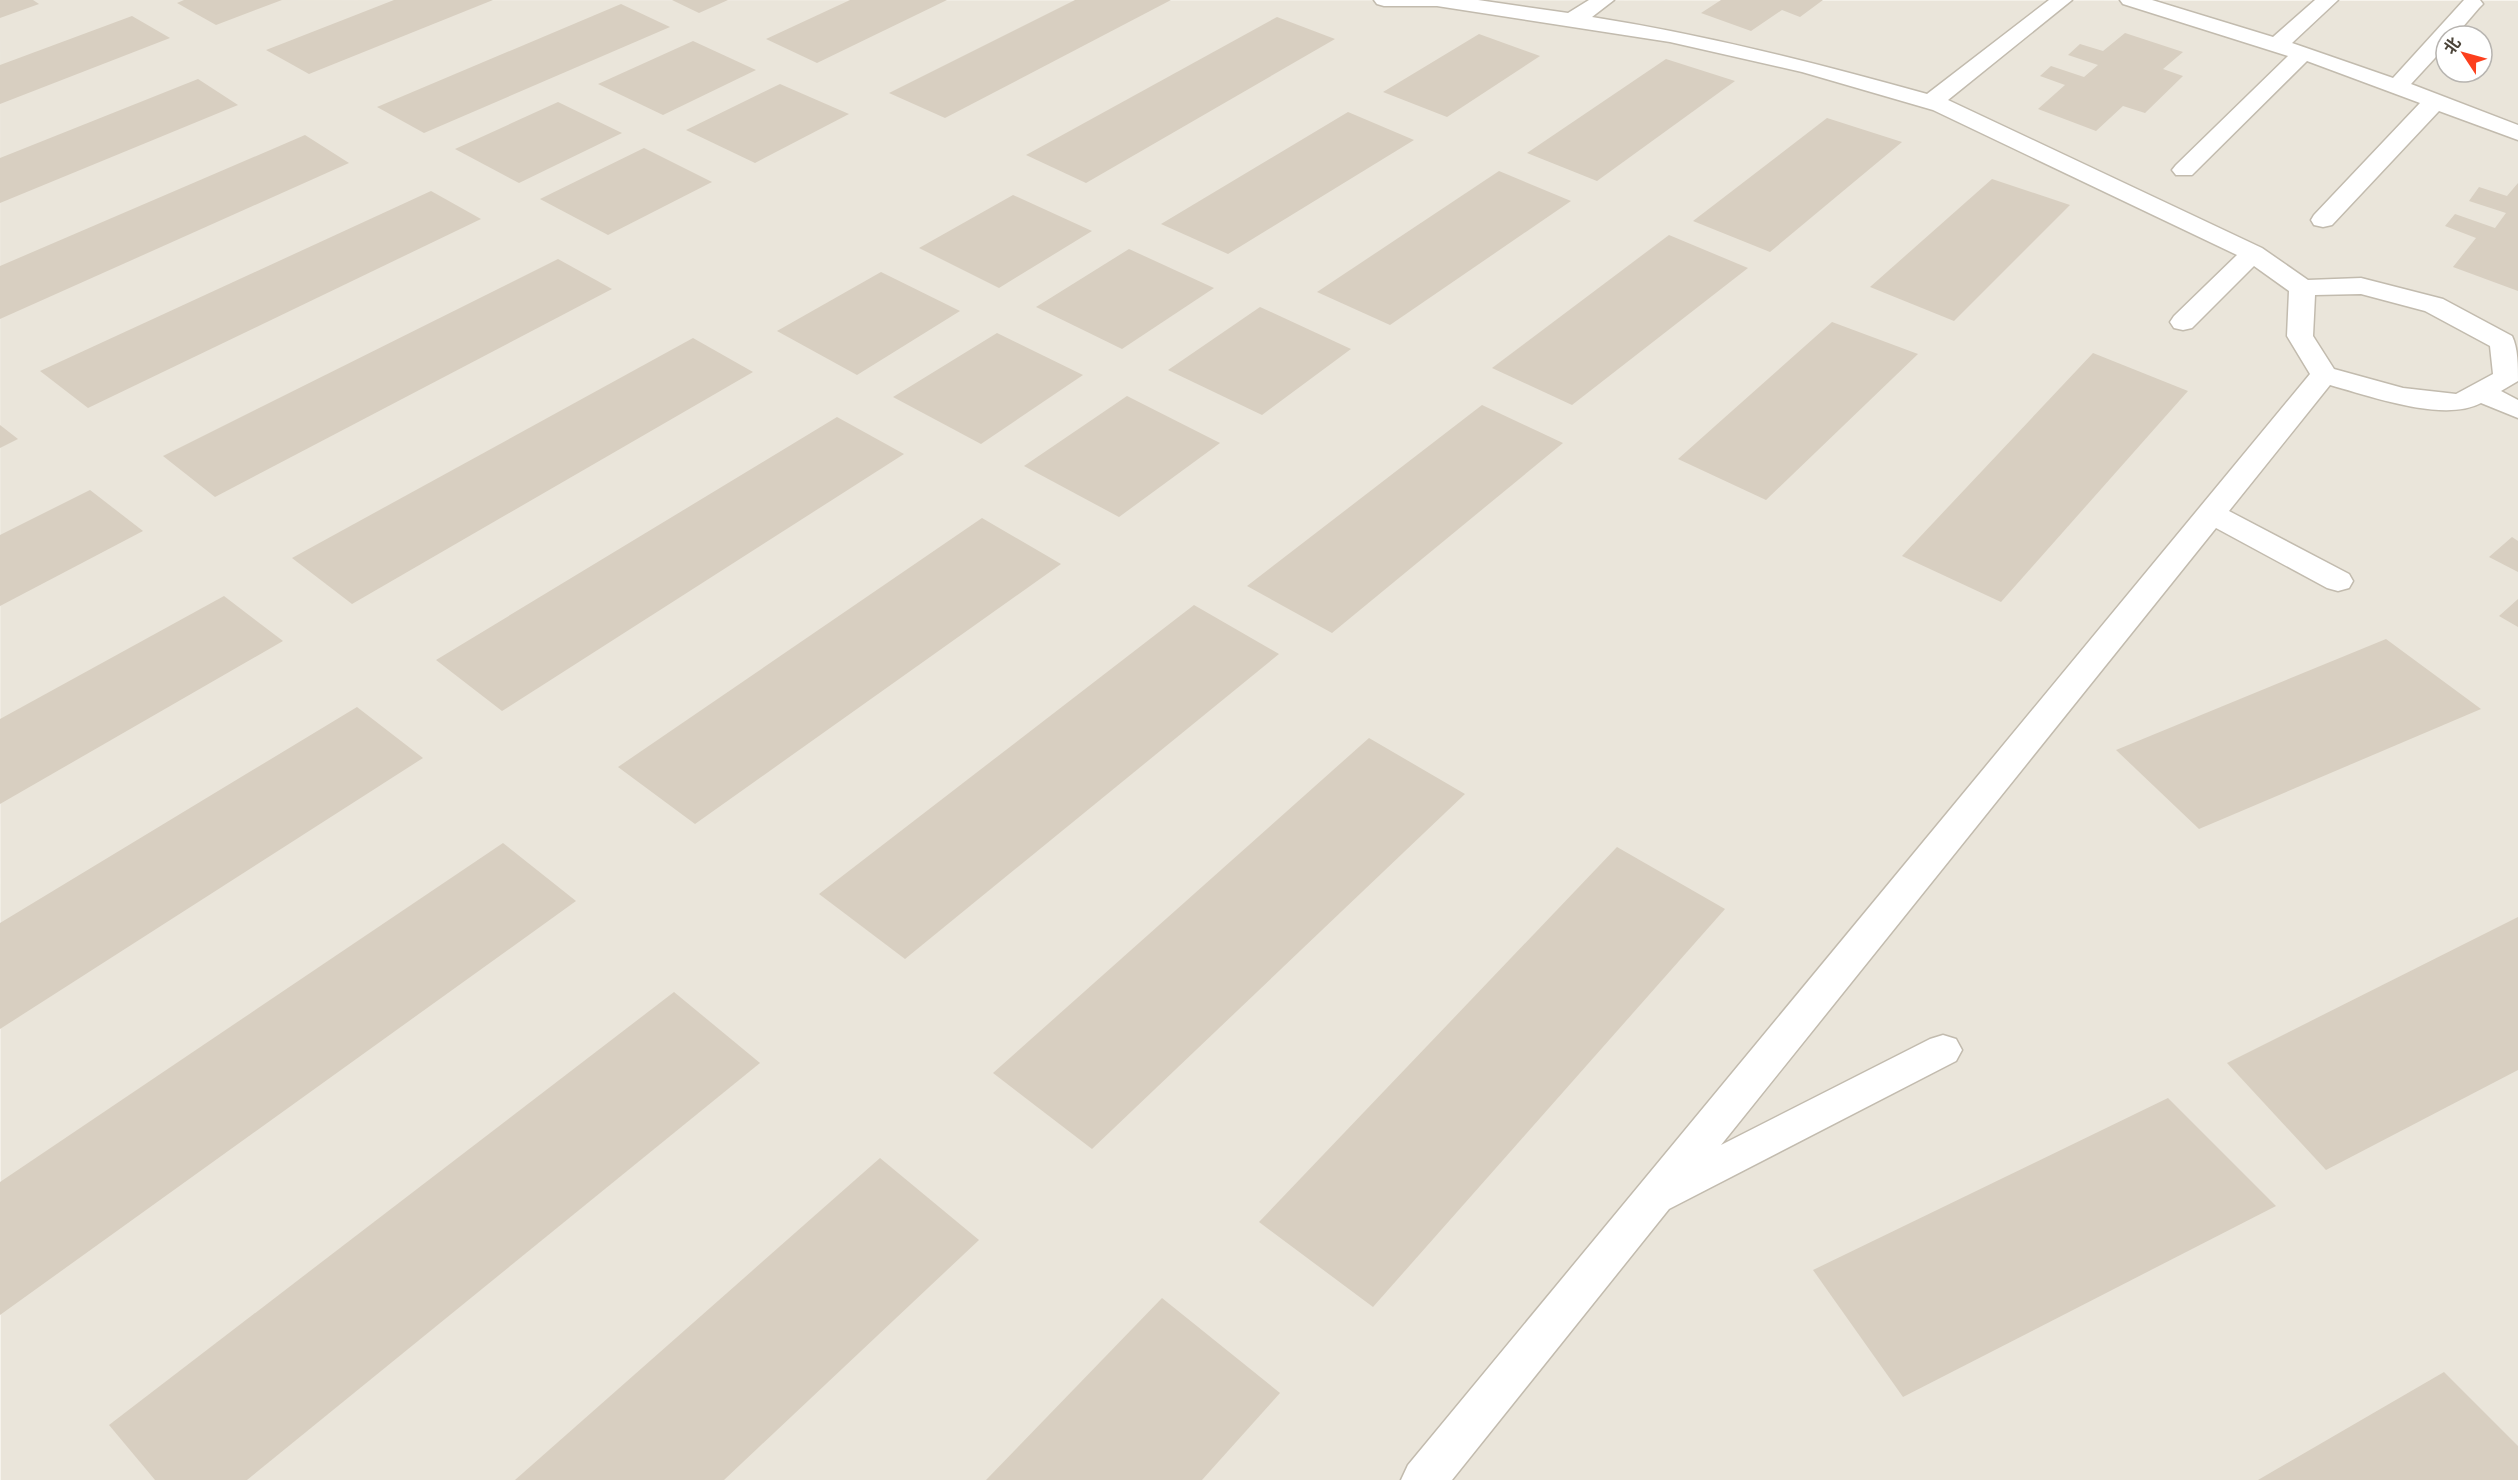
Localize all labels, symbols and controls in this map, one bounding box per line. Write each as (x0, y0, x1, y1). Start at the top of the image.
north arrow (2434, 24, 2494, 84)
text: 北 (2441, 34, 2465, 58)

